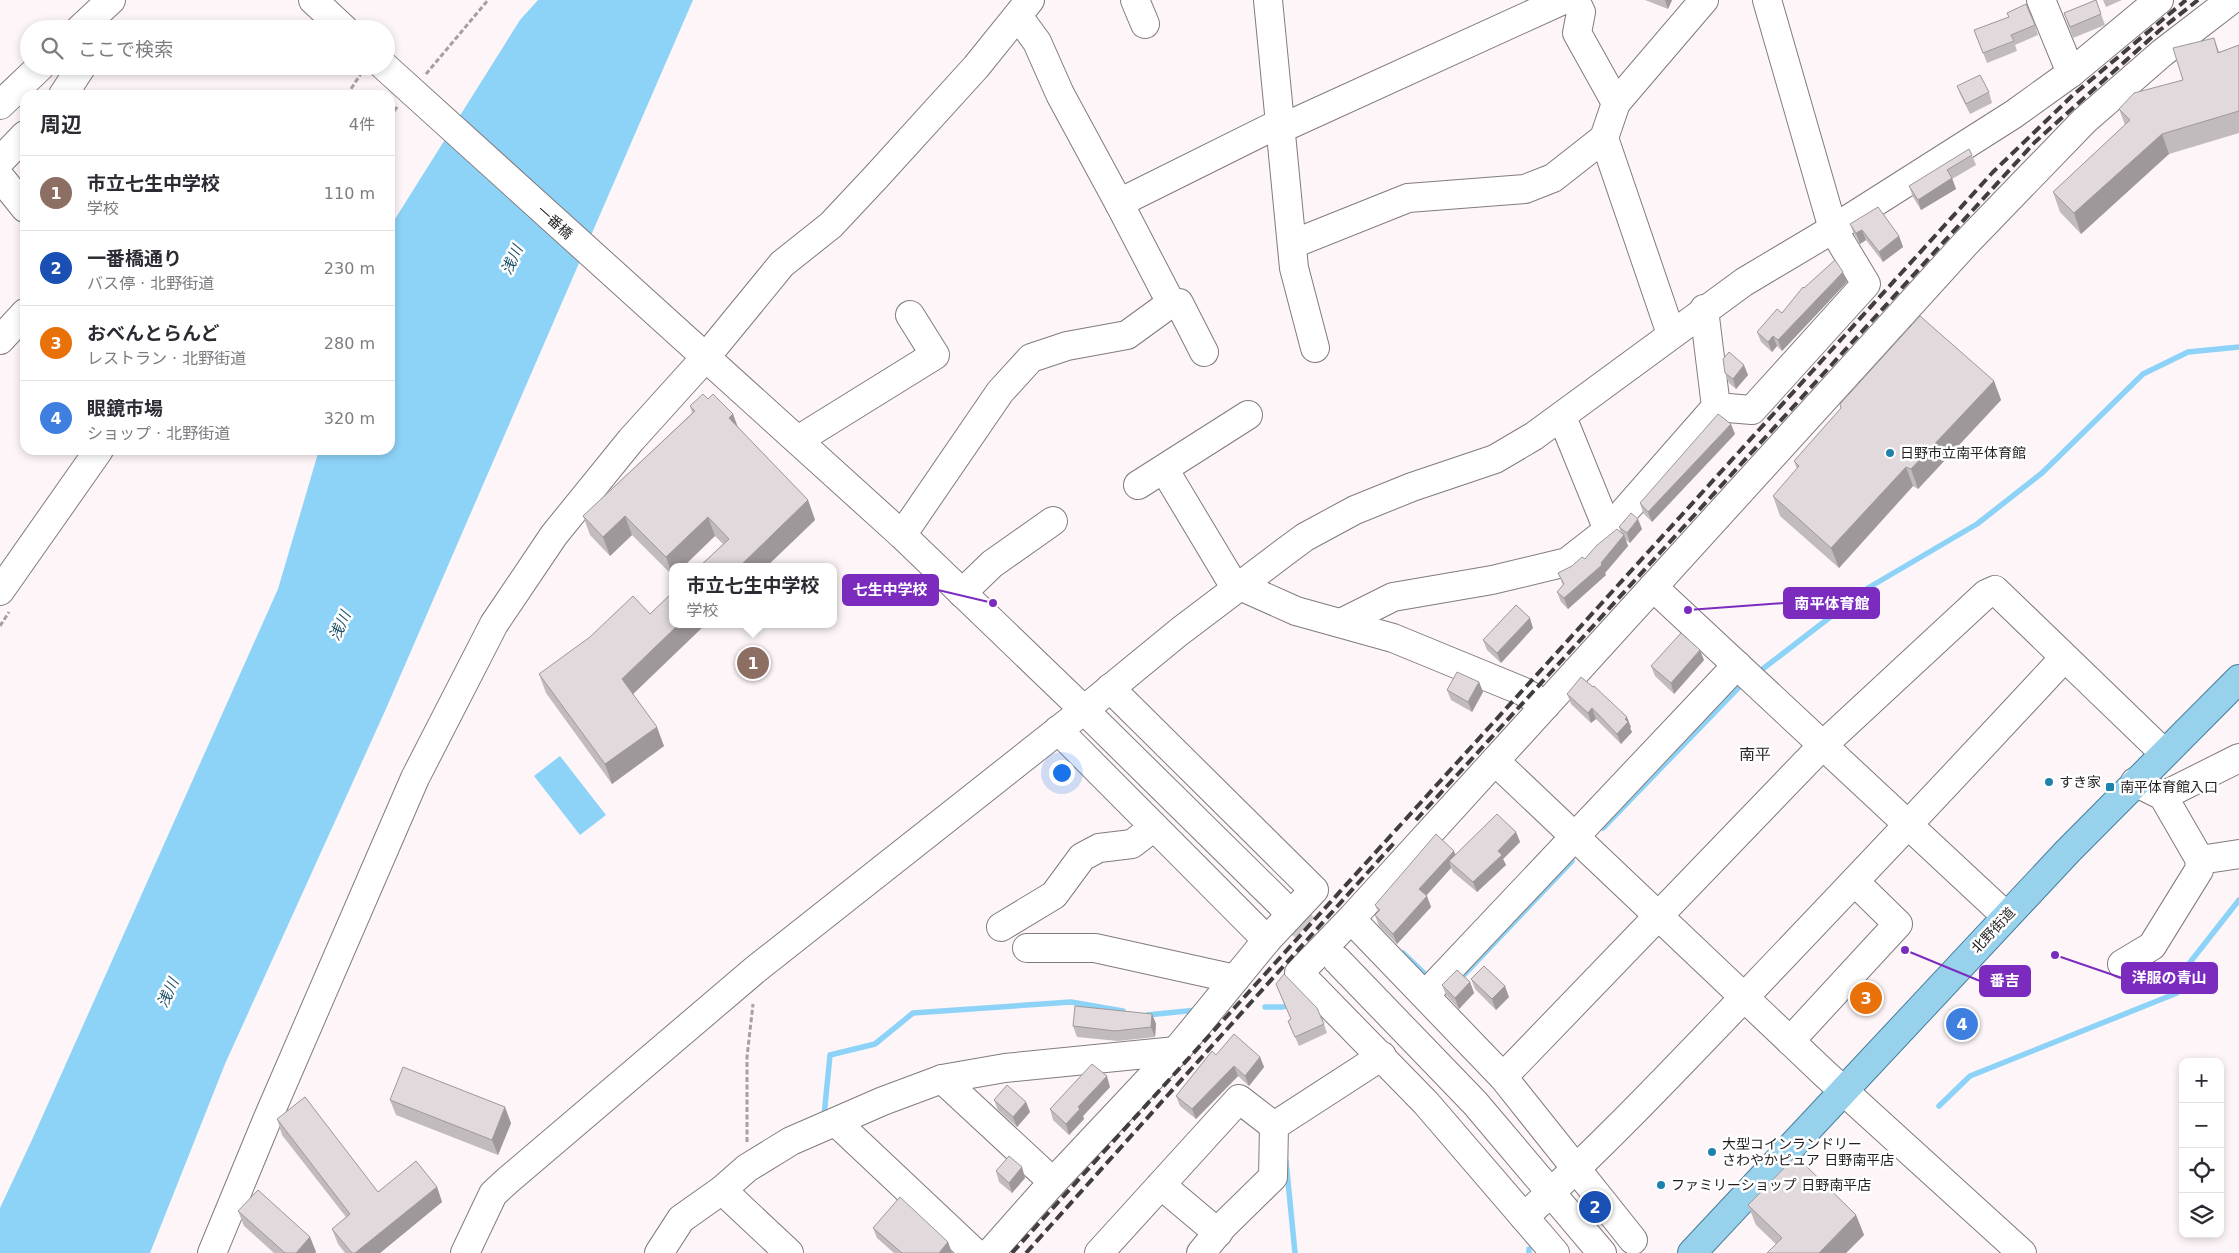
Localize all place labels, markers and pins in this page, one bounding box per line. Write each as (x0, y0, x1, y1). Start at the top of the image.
place label: 日野市立南平体育館 (1900, 445, 2026, 461)
marker: 日野市立南平体育館 (1884, 447, 1896, 459)
callout: 七生中学校 (843, 575, 938, 605)
callout: 南平体育館 (1784, 588, 1879, 618)
pin: 1 (737, 644, 769, 682)
place label: すき家 (2059, 774, 2101, 790)
marker: すき家 (2043, 776, 2055, 788)
place label: 南平体育館入口 (2120, 779, 2218, 795)
marker: 南平体育館入口 (2104, 781, 2116, 793)
callout: 洋服の青山 (2122, 963, 2217, 993)
callout: 番吉 (1980, 966, 2030, 996)
pin: 3 (1850, 979, 1882, 1017)
pin: 4 (1946, 1005, 1978, 1043)
place label: 大型コインランドリー さわやかピュア 日野南平店 (1722, 1136, 1894, 1168)
marker: 大型コインランドリー さわやかピュア 日野南平店 (1706, 1146, 1718, 1158)
place label: ファミリーショップ 日野南平店 (1671, 1177, 1871, 1193)
marker: ファミリーショップ 日野南平店 (1655, 1179, 1667, 1191)
pin: 2 (1579, 1188, 1611, 1226)

